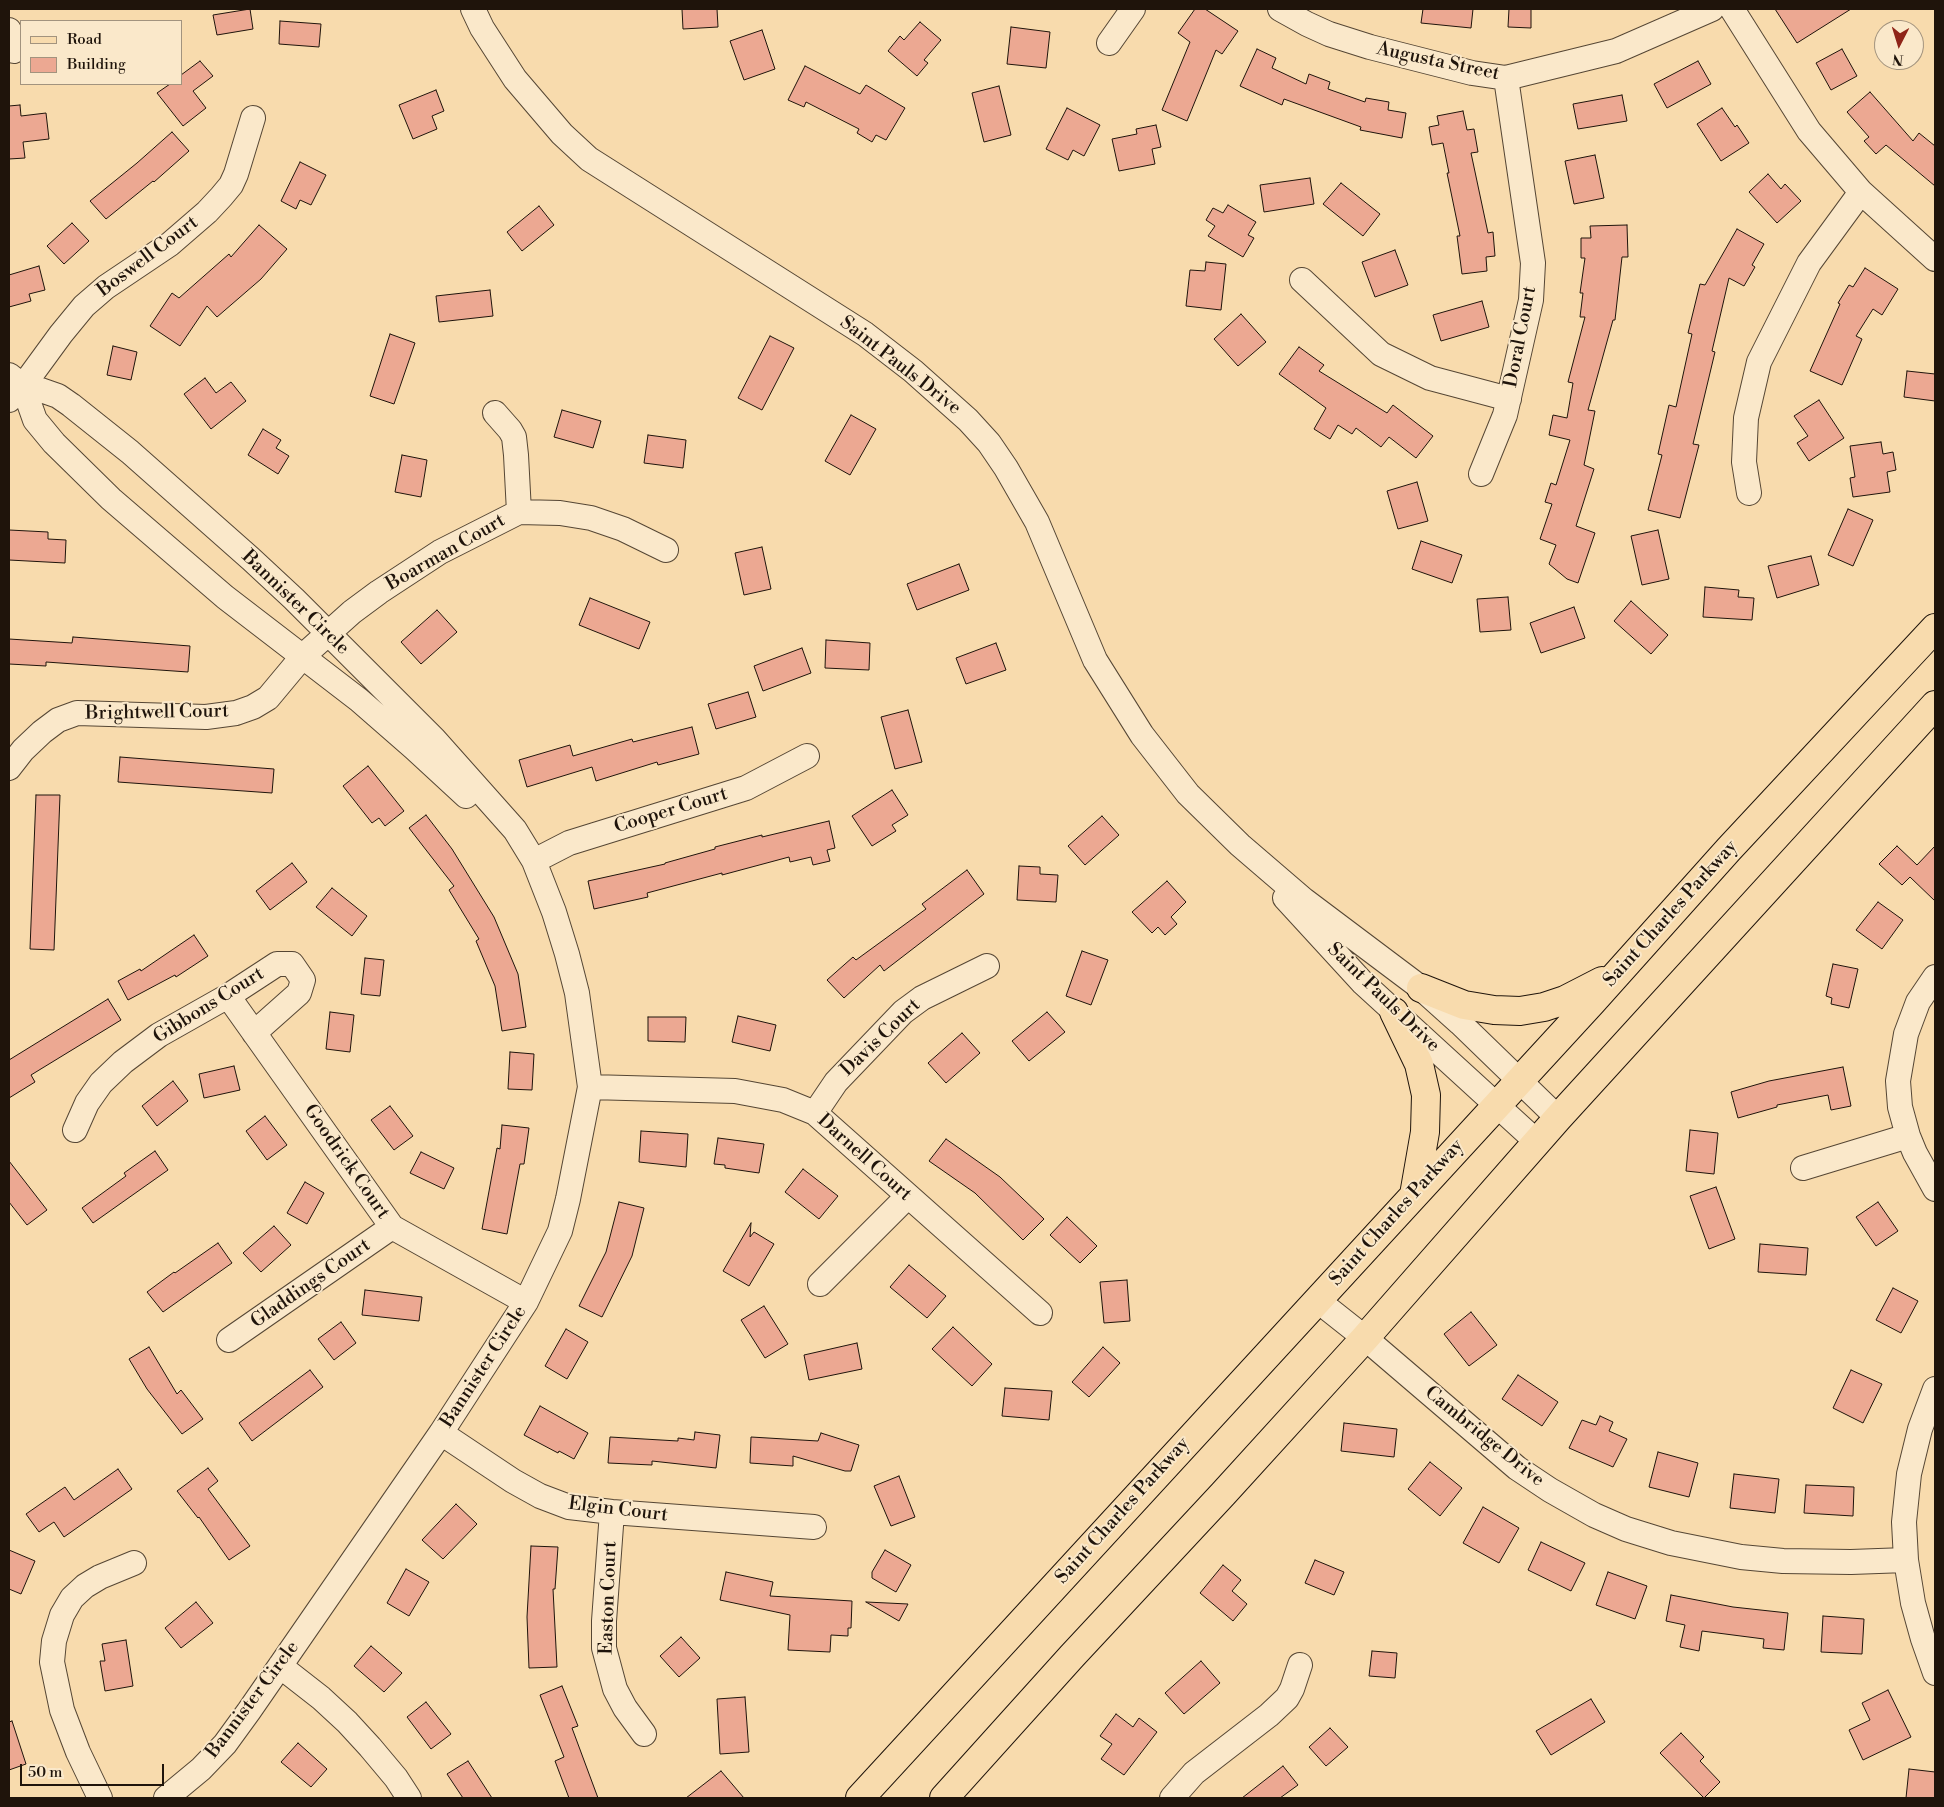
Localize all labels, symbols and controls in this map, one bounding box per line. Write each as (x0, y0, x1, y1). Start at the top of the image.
legend (20, 20, 182, 85)
north arrow (1874, 20, 1924, 70)
text: Road (67, 30, 102, 49)
street label: Augusta Street (1374, 38, 1502, 86)
text: N (1891, 49, 1904, 68)
text: Building (67, 55, 126, 74)
street label: Boswell Court (93, 212, 203, 302)
street label: Doral Court (1500, 284, 1542, 390)
street label: Saint Pauls Drive (835, 312, 965, 420)
street label: Boarman Court (382, 510, 510, 596)
street label: Bannister Circle (237, 546, 353, 660)
street label: Brightwell Court (85, 700, 229, 726)
street label: Cooper Court (612, 783, 730, 839)
street label: Saint Charles Parkway (1599, 836, 1743, 992)
street label: Saint Pauls Drive (1322, 939, 1444, 1057)
street label: Gibbons Court (149, 963, 269, 1049)
street label: Davis Court (836, 994, 926, 1082)
street label: Goodrick Court (298, 1100, 394, 1224)
street label: Darnell Court (812, 1110, 916, 1206)
street label: Saint Charles Parkway (1325, 1135, 1469, 1291)
street label: Gladdings Court (247, 1234, 375, 1334)
street label: Bannister Circle (436, 1302, 532, 1432)
street label: Cambridge Drive (1420, 1382, 1548, 1492)
street label: Saint Charles Parkway (1051, 1433, 1195, 1589)
street label: Elgin Court (567, 1493, 669, 1527)
street label: Easton Court (596, 1541, 622, 1655)
street label: Bannister Circle (202, 1637, 304, 1763)
scale bar (22, 1754, 166, 1786)
text: 50 m (28, 1763, 62, 1782)

